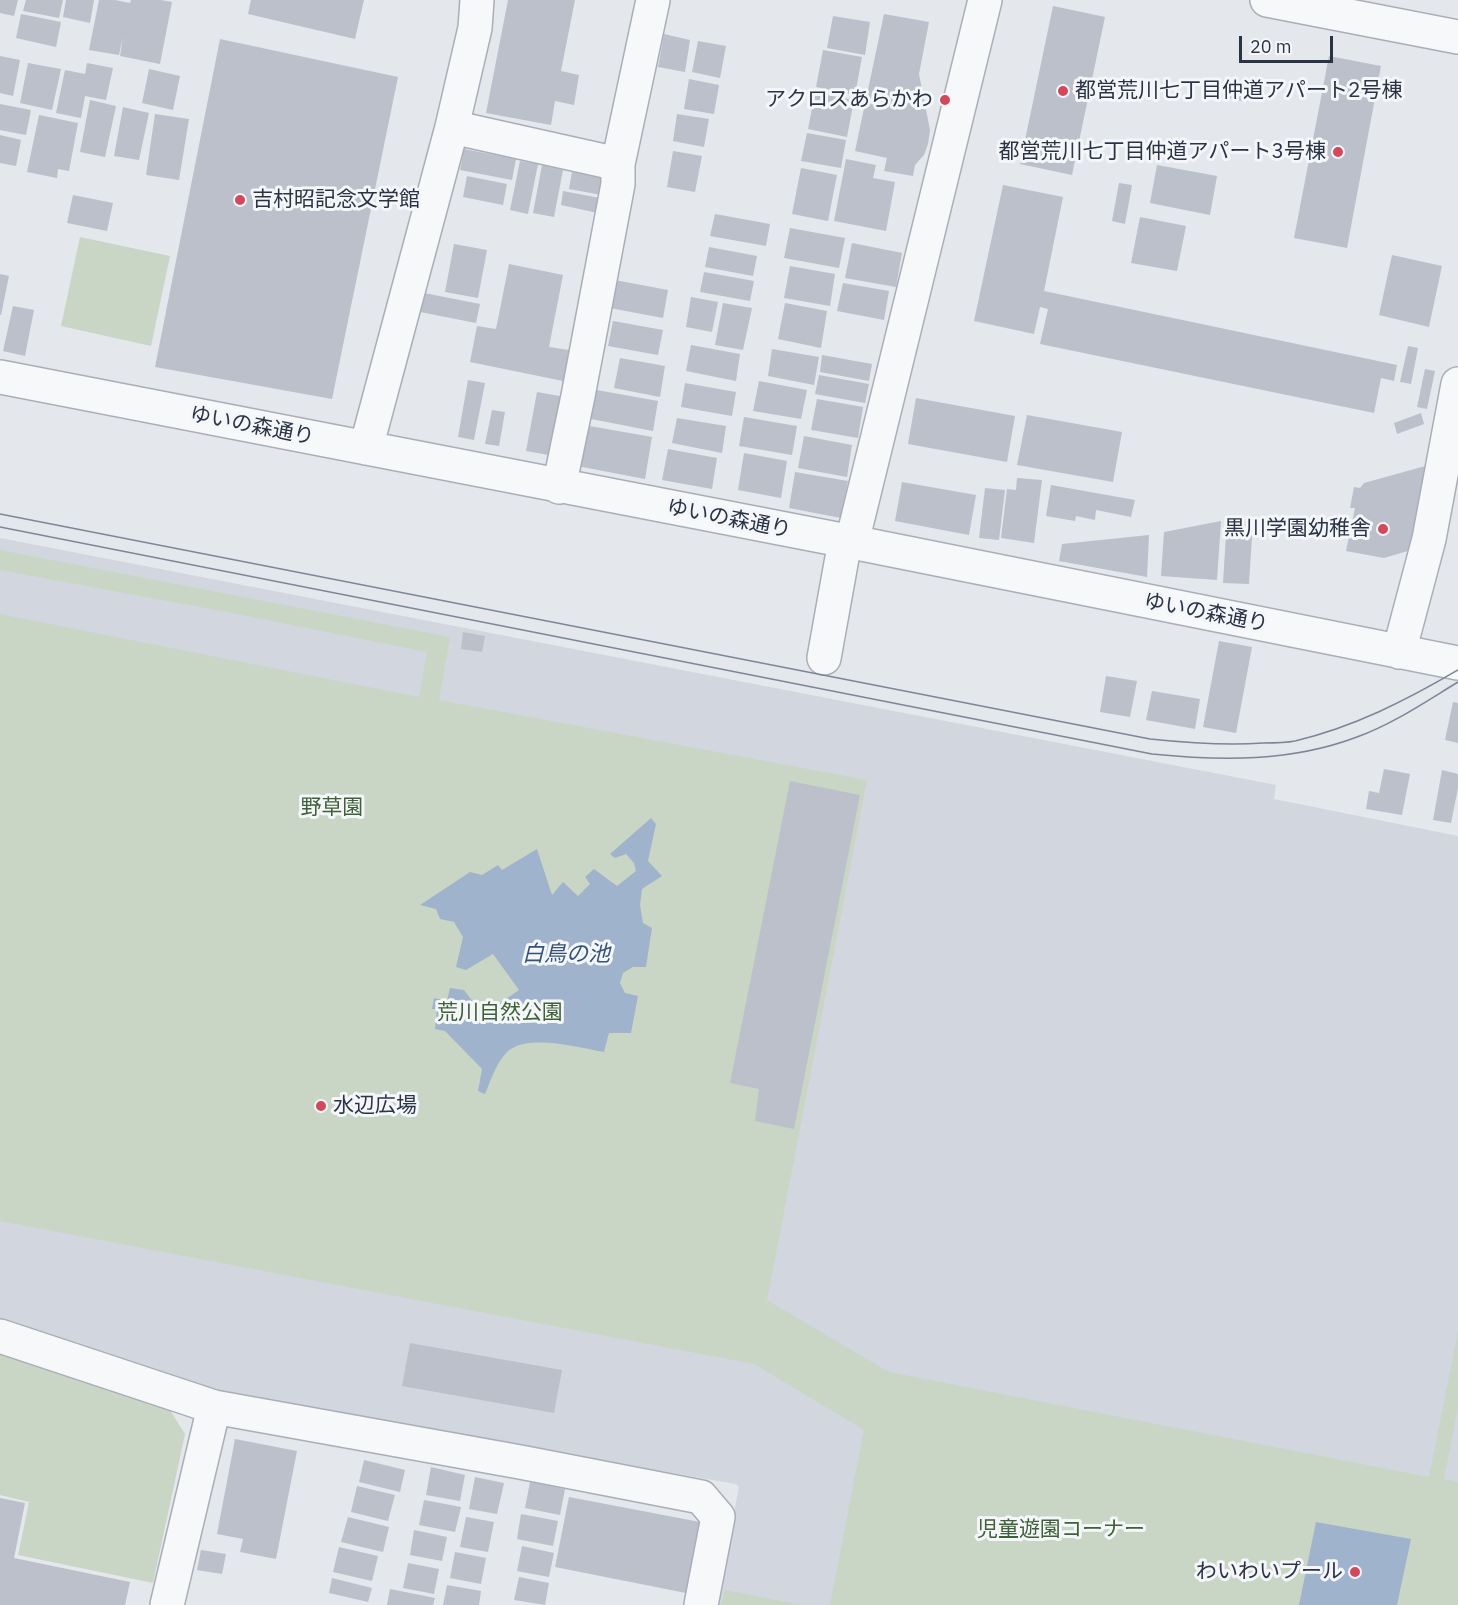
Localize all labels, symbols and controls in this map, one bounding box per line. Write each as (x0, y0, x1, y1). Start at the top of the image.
scale bar (1242, 24, 1336, 62)
text: 20 m (1250, 35, 1292, 58)
place label: 都営荒川七丁目仲道アパート2号棟 (1075, 78, 1403, 104)
marker: 都営荒川七丁目仲道アパート2号棟 (1056, 84, 1070, 98)
place label: アクロスあらかわ (765, 87, 933, 113)
marker: アクロスあらかわ (938, 93, 952, 107)
place label: 都営荒川七丁目仲道アパート3号棟 (998, 139, 1326, 165)
marker: 都営荒川七丁目仲道アパート3号棟 (1331, 145, 1345, 159)
place label: 吉村昭記念文学館 (252, 187, 420, 213)
marker: 吉村昭記念文学館 (233, 193, 247, 207)
street label: ゆいの森通り (188, 402, 316, 450)
street label: ゆいの森通り (665, 495, 793, 543)
place label: 黒川学園幼稚舎 (1224, 516, 1371, 542)
marker: 黒川学園幼稚舎 (1376, 522, 1390, 536)
street label: ゆいの森通り (1142, 589, 1270, 637)
park label: 野草園 (301, 795, 363, 821)
water label: 白鳥の池 (522, 942, 610, 968)
park label: 荒川自然公園 (437, 1000, 563, 1026)
place label: 水辺広場 (333, 1093, 417, 1119)
marker: 水辺広場 (314, 1099, 328, 1113)
park label: 児童遊園コーナー (977, 1517, 1145, 1543)
place label: わいわいプール (1196, 1559, 1343, 1585)
marker: わいわいプール (1348, 1565, 1362, 1579)

